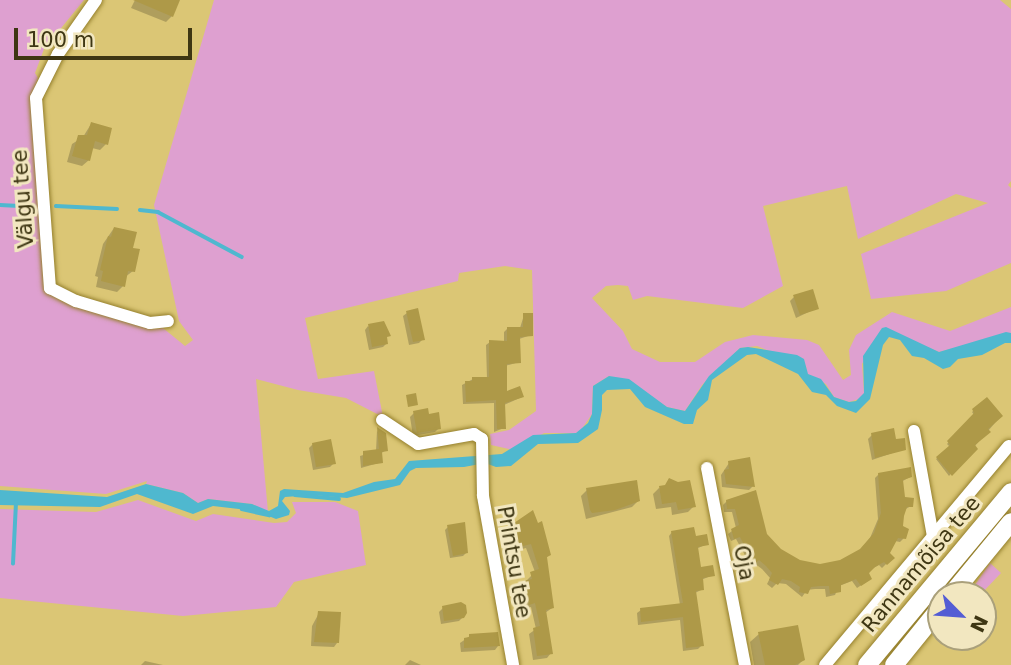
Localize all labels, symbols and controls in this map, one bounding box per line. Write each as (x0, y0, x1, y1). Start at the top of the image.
scale bar (18, 14, 196, 58)
text: 100 m (27, 28, 94, 52)
street label: Välgu tee (7, 149, 39, 249)
street label: Rannamõisa tee (857, 491, 985, 637)
street label: Printsu tee (492, 504, 536, 620)
street label: Oja (728, 543, 760, 583)
north arrow (927, 581, 997, 651)
text: N (966, 612, 993, 636)

